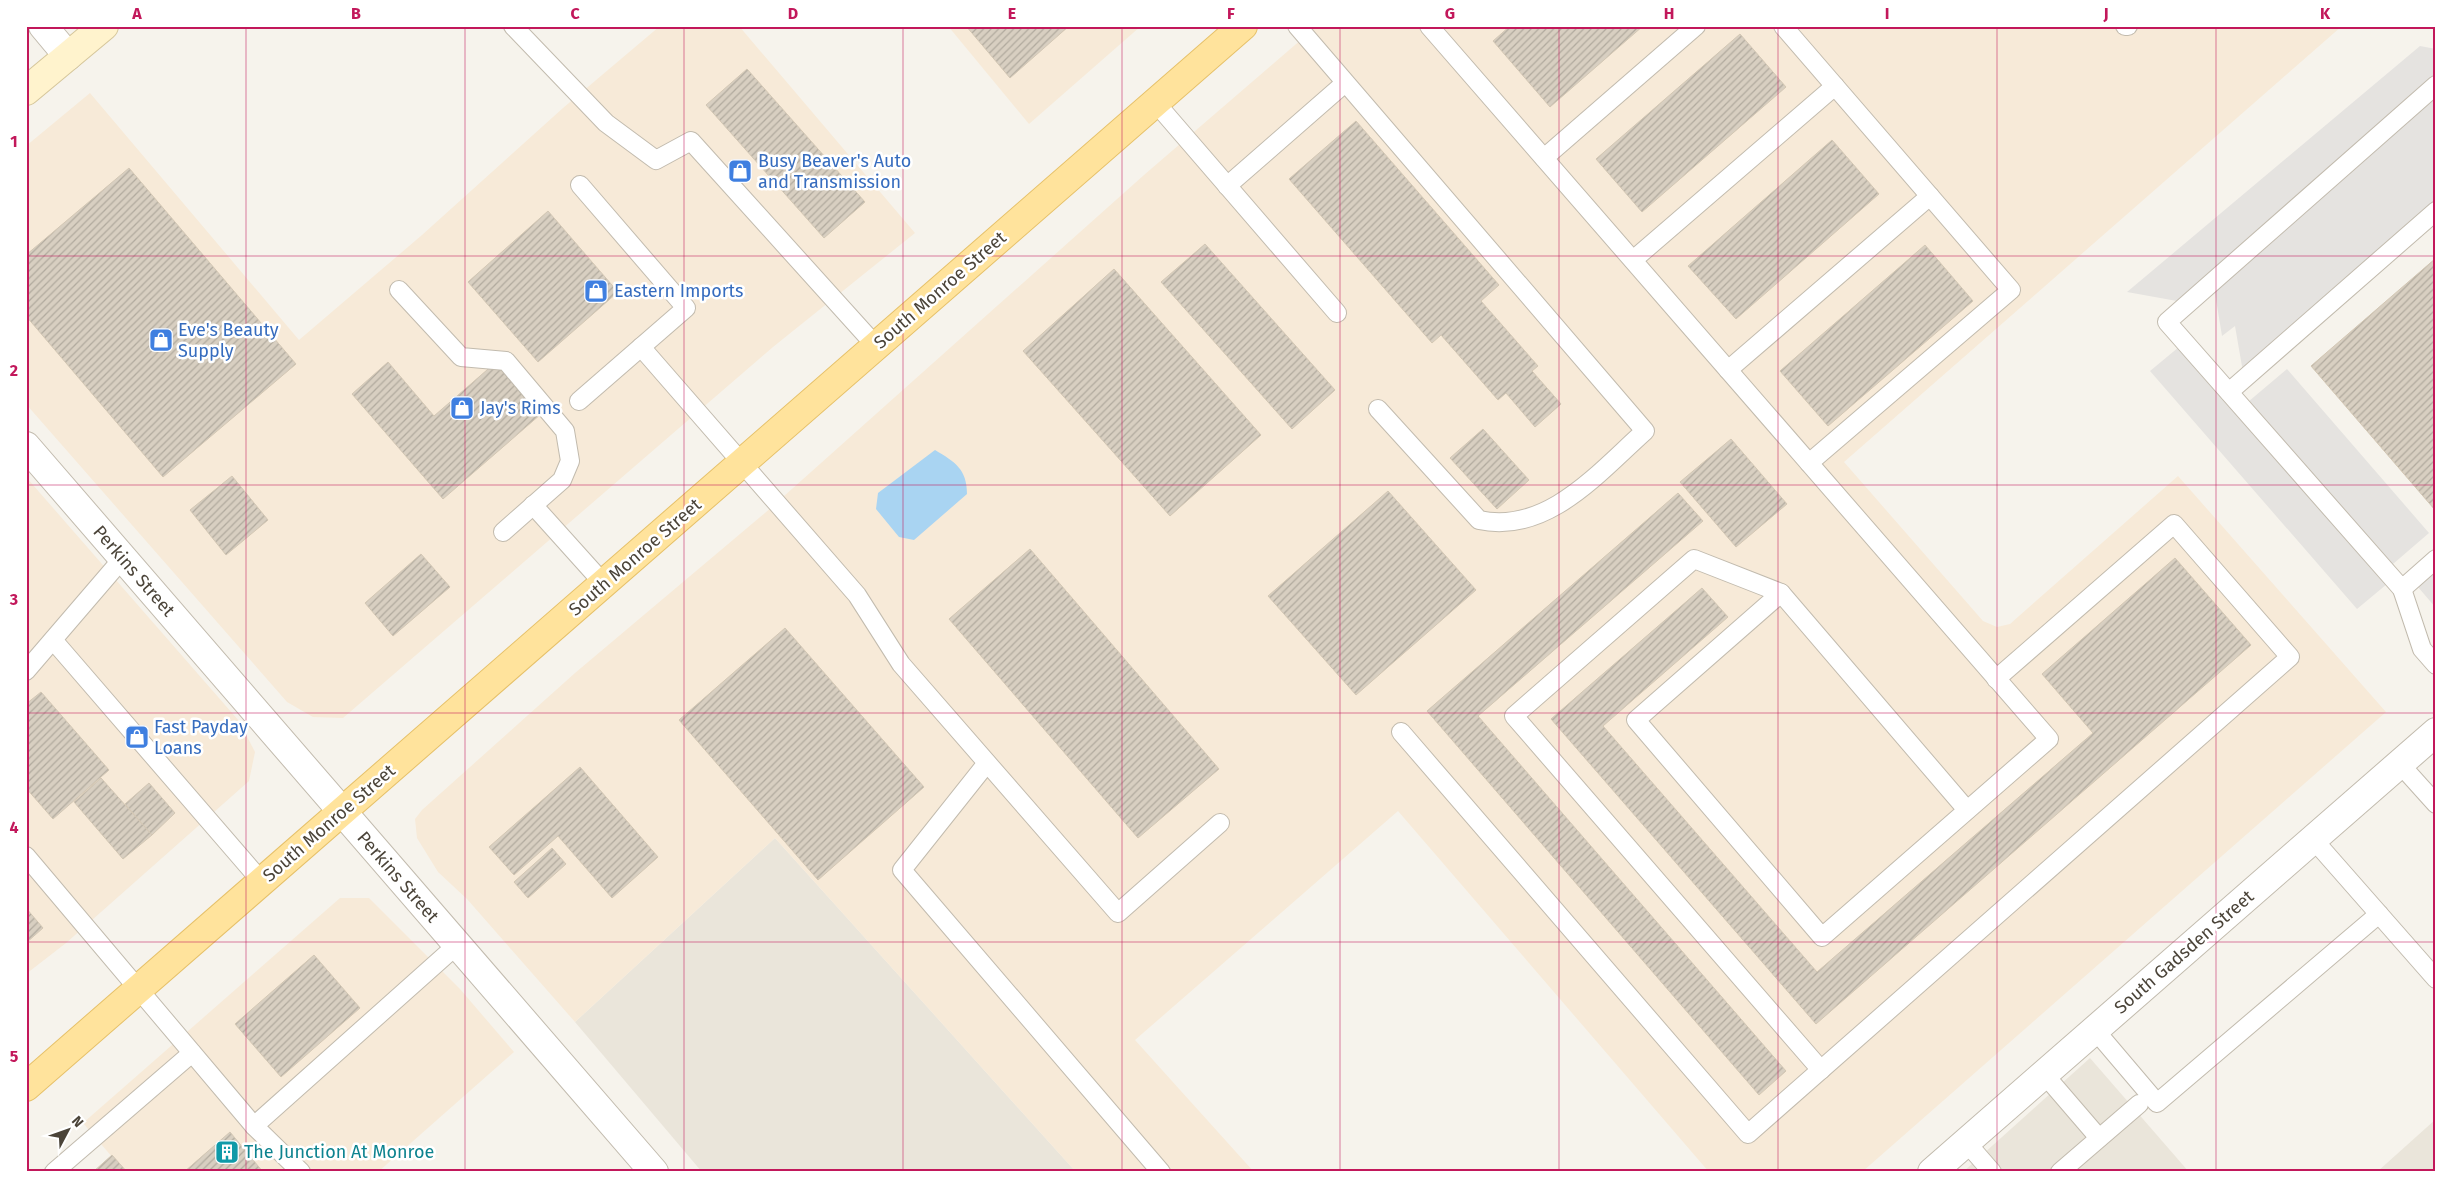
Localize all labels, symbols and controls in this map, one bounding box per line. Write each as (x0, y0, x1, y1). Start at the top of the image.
text: A (131, 4, 142, 23)
text: B (351, 4, 361, 23)
text: C (570, 4, 580, 23)
text: D (788, 4, 798, 23)
text: E (1008, 4, 1016, 23)
text: F (1227, 4, 1235, 23)
text: G (1445, 4, 1455, 23)
text: H (1664, 4, 1674, 23)
text: I (1885, 4, 1889, 23)
text: J (2102, 4, 2109, 23)
text: K (2320, 4, 2331, 23)
text: 1 (10, 132, 18, 151)
place label: Busy Beaver's Auto and Transmission (758, 150, 911, 193)
shop icon: Busy Beaver's Auto and Transmission (727, 158, 753, 184)
street label: South Monroe Street (869, 226, 1011, 353)
shop icon: Eastern Imports (583, 278, 609, 304)
place label: Eastern Imports (614, 280, 744, 302)
place label: Eve's Beauty Supply (178, 319, 279, 362)
shop icon: Eve's Beauty Supply (148, 327, 174, 353)
text: 2 (10, 361, 18, 380)
shop icon: Jay's Rims (449, 395, 475, 421)
place label: Jay's Rims (480, 397, 561, 419)
street label: South Monroe Street (564, 493, 706, 620)
street label: Perkins Street (88, 521, 180, 621)
text: 3 (9, 590, 18, 609)
place label: Fast Payday Loans (154, 716, 248, 759)
shop icon: Fast Payday Loans (124, 724, 150, 750)
street label: South Monroe Street (258, 759, 400, 886)
text: 4 (9, 818, 19, 837)
street label: Perkins Street (352, 827, 444, 927)
street label: South Gadsden Street (2110, 885, 2259, 1019)
text: 5 (10, 1047, 19, 1066)
north arrow (42, 1106, 92, 1156)
text: N (68, 1113, 87, 1131)
building icon: The Junction At Monroe (214, 1139, 240, 1165)
place label: The Junction At Monroe (244, 1141, 434, 1163)

